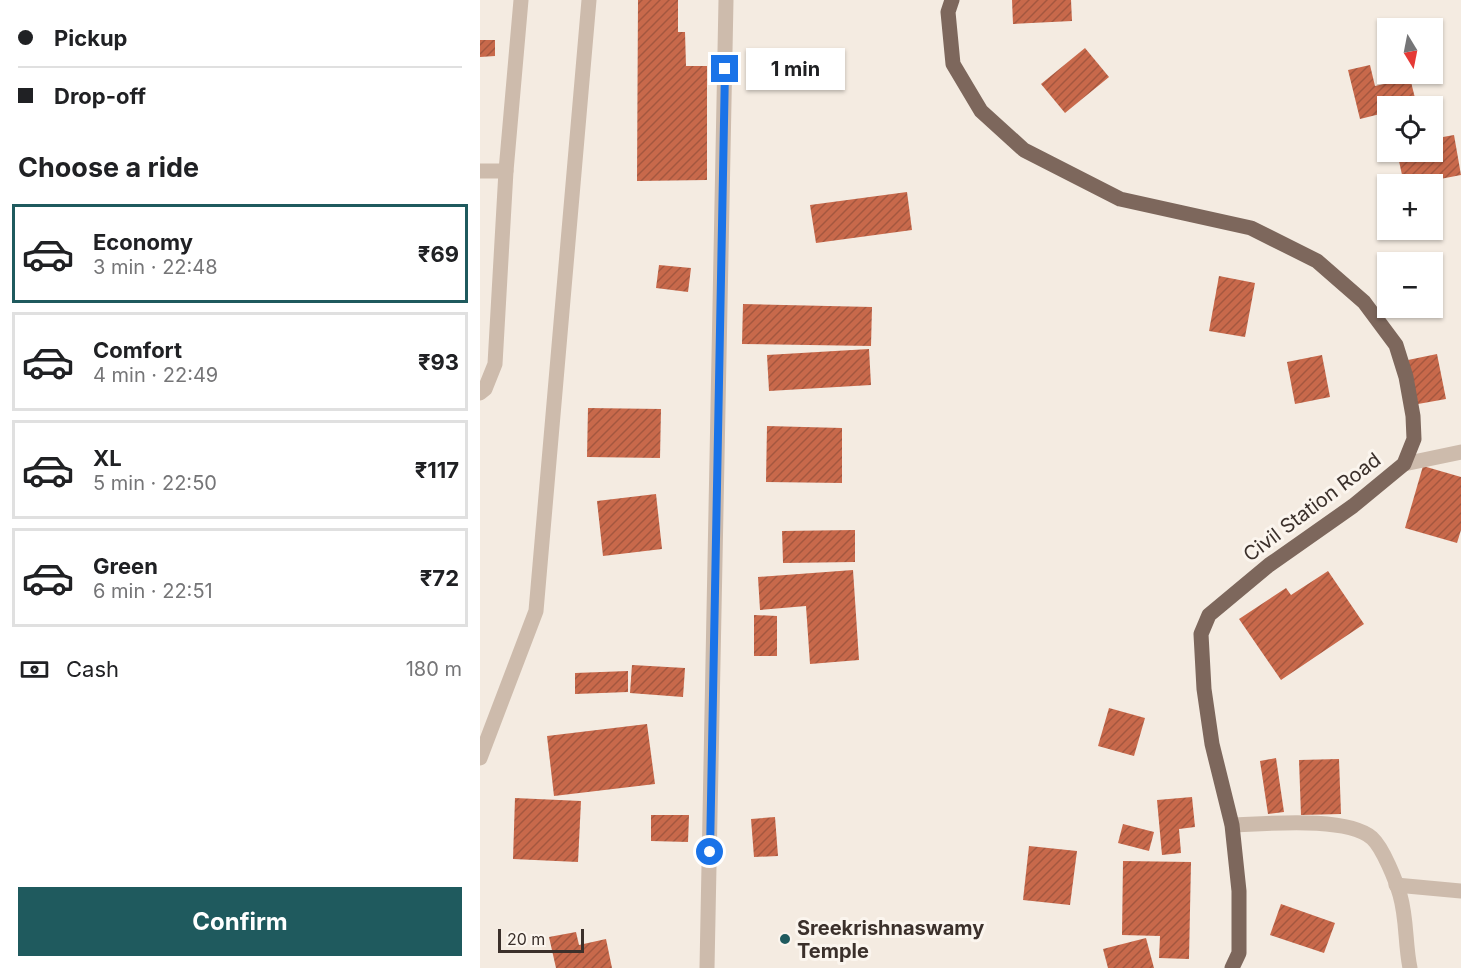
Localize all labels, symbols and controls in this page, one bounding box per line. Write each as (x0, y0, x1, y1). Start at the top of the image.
north arrow (1377, 18, 1443, 84)
map controls (1377, 18, 1443, 318)
text: Pickup (54, 25, 128, 51)
callout: 1 min (746, 48, 845, 90)
route end (711, 55, 738, 82)
text: 1 min (771, 57, 820, 81)
text: Drop-off (54, 83, 146, 109)
button: locate (1377, 96, 1443, 162)
text: Choose a ride (18, 151, 199, 184)
button: + (1377, 174, 1443, 240)
icon: car (21, 227, 75, 281)
text: Economy (93, 229, 193, 255)
text: ₹69 (418, 241, 459, 267)
button: − (1377, 252, 1443, 318)
text: 3 min · 22:48 (93, 255, 218, 279)
icon: car (21, 335, 75, 389)
text: Comfort (93, 337, 182, 363)
text: ₹93 (418, 349, 459, 375)
text: 4 min · 22:49 (93, 363, 218, 387)
icon: car (21, 443, 75, 497)
text: XL (93, 445, 122, 471)
street label: Civil Station Road (1239, 448, 1385, 566)
text: ₹117 (415, 457, 459, 483)
text: 5 min · 22:50 (93, 471, 217, 495)
icon: car (21, 551, 75, 605)
text: Green (93, 553, 158, 579)
text: ₹72 (420, 565, 459, 591)
text: 6 min · 22:51 (93, 579, 213, 603)
icon: cash (18, 653, 51, 686)
text: Cash (66, 656, 119, 682)
text: 180 m (406, 657, 462, 681)
route start (696, 838, 723, 865)
button: Confirm (18, 887, 462, 956)
place label: Sreekrishnaswamy Temple (797, 916, 984, 963)
scale bar (498, 926, 584, 954)
text: 20 m (507, 929, 545, 949)
marker: Sreekrishnaswamy Temple (778, 932, 792, 946)

